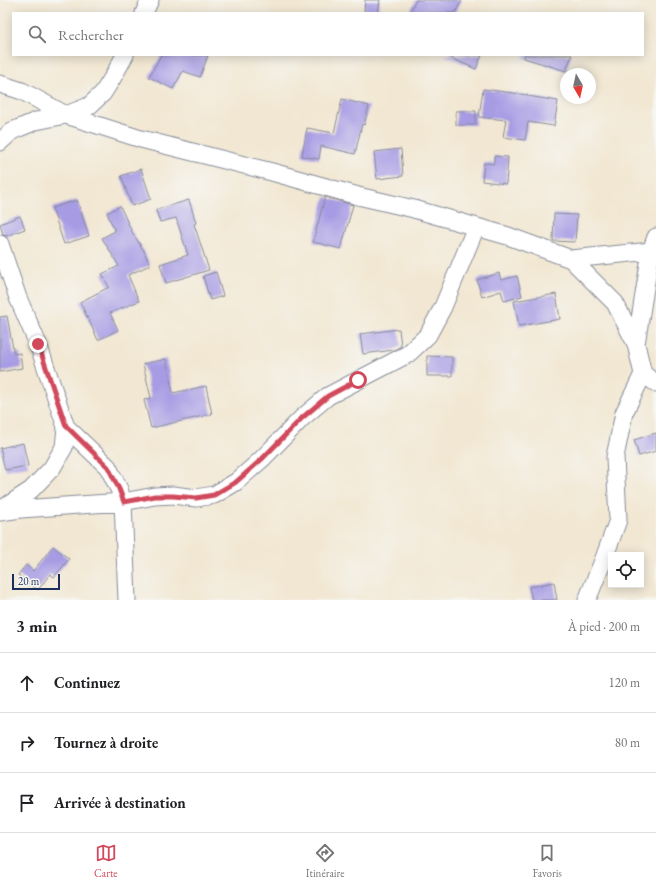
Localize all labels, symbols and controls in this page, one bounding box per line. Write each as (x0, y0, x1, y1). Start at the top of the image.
search box (12, 12, 644, 56)
icon: search (26, 23, 48, 45)
text: Rechercher (58, 25, 124, 44)
north arrow (560, 68, 596, 104)
route end (29, 335, 47, 353)
route start (349, 371, 367, 389)
map controls (608, 552, 644, 588)
button: locate (608, 552, 644, 588)
scale bar (12, 572, 60, 591)
text: 20 m (18, 574, 39, 588)
text: 3 min (16, 615, 57, 637)
text: À pied · 200 m (568, 618, 640, 635)
icon: ahead (16, 672, 38, 694)
text: Continuez (54, 673, 120, 692)
text: 120 m (609, 674, 640, 691)
icon: right (16, 732, 38, 754)
text: Tournez à droite (54, 733, 158, 752)
text: 80 m (615, 734, 640, 751)
icon: arrive (16, 792, 38, 814)
text: Arrivée à destination (54, 793, 186, 812)
tab: Carte (94, 842, 118, 880)
tab: Itinéraire (306, 842, 344, 880)
tab: Favoris (533, 842, 562, 880)

